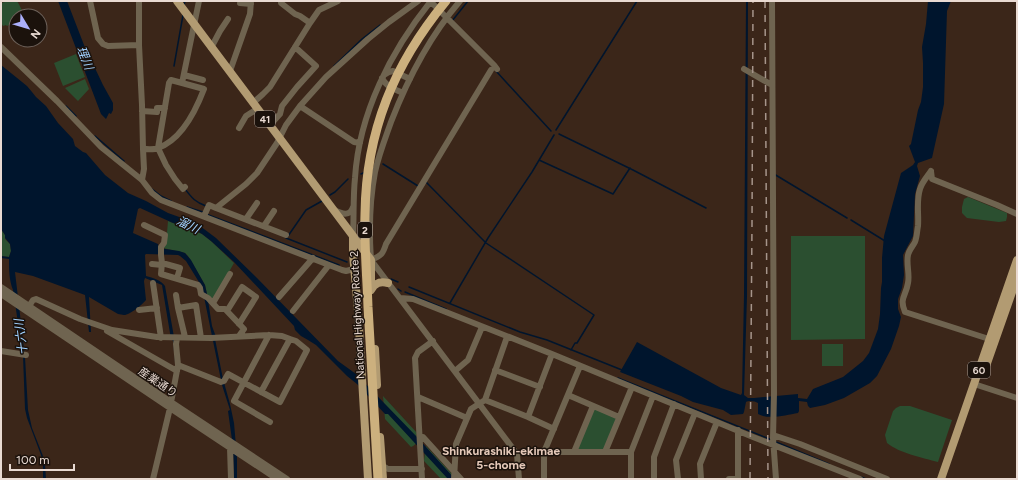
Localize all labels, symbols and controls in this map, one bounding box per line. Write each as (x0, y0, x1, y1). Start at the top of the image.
north arrow (8, 8, 48, 48)
text: N (28, 26, 43, 41)
water label: 理川 (74, 44, 97, 74)
road number: 41 (255, 111, 275, 127)
water label: 溜川 (174, 214, 204, 237)
road number: 2 (358, 222, 372, 238)
street label: National Highway Route 2 (348, 251, 367, 379)
water label: 十六川 (12, 316, 30, 356)
road number: 60 (968, 362, 990, 378)
street label: 産業通り (136, 365, 180, 400)
district label: Shinkurashiki-ekimae 5-chome (442, 444, 560, 472)
scale bar (10, 446, 74, 472)
text: 100 m (16, 453, 50, 467)

